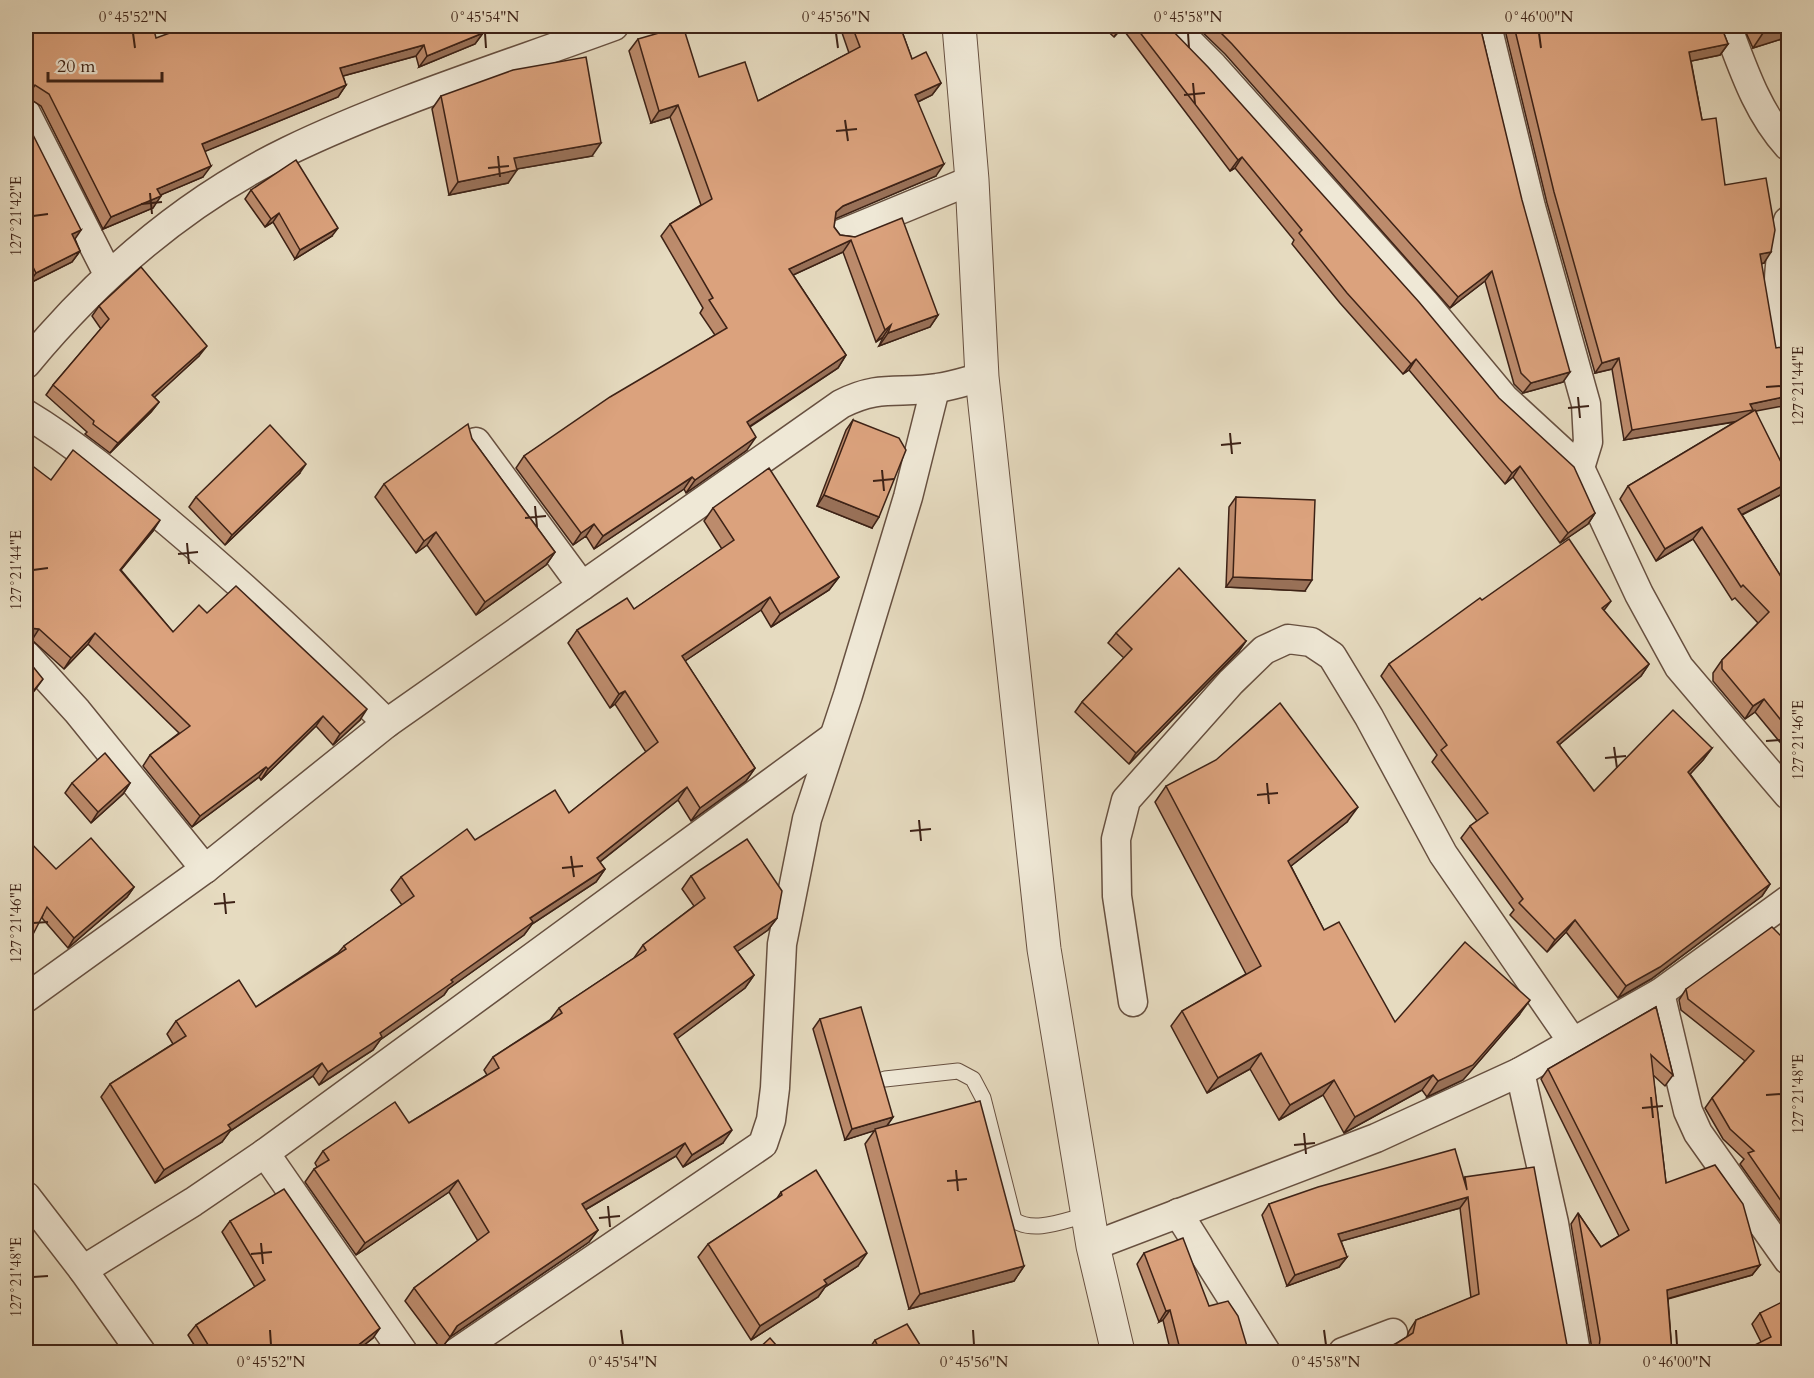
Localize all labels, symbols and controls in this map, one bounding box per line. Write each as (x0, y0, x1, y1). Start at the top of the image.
text: 0°45'52"N (99, 7, 167, 27)
text: 0°45'54"N (451, 7, 519, 27)
text: 0°45'56"N (802, 7, 870, 27)
text: 0°45'58"N (1154, 7, 1222, 27)
text: 0°46'00"N (1505, 7, 1573, 27)
scale bar (48, 45, 162, 83)
text: 20 m (57, 54, 96, 79)
text: 127°21'42"E (6, 176, 26, 256)
text: 127°21'44"E (1788, 346, 1808, 426)
text: 127°21'44"E (6, 530, 26, 610)
text: 127°21'46"E (1788, 700, 1808, 780)
text: 127°21'46"E (6, 883, 26, 963)
text: 127°21'48"E (1788, 1054, 1808, 1134)
text: 127°21'48"E (6, 1237, 26, 1317)
text: 0°45'52"N (237, 1352, 305, 1372)
text: 0°45'54"N (589, 1352, 657, 1372)
text: 0°45'56"N (940, 1352, 1008, 1372)
text: 0°45'58"N (1292, 1352, 1360, 1372)
text: 0°46'00"N (1643, 1352, 1711, 1372)

